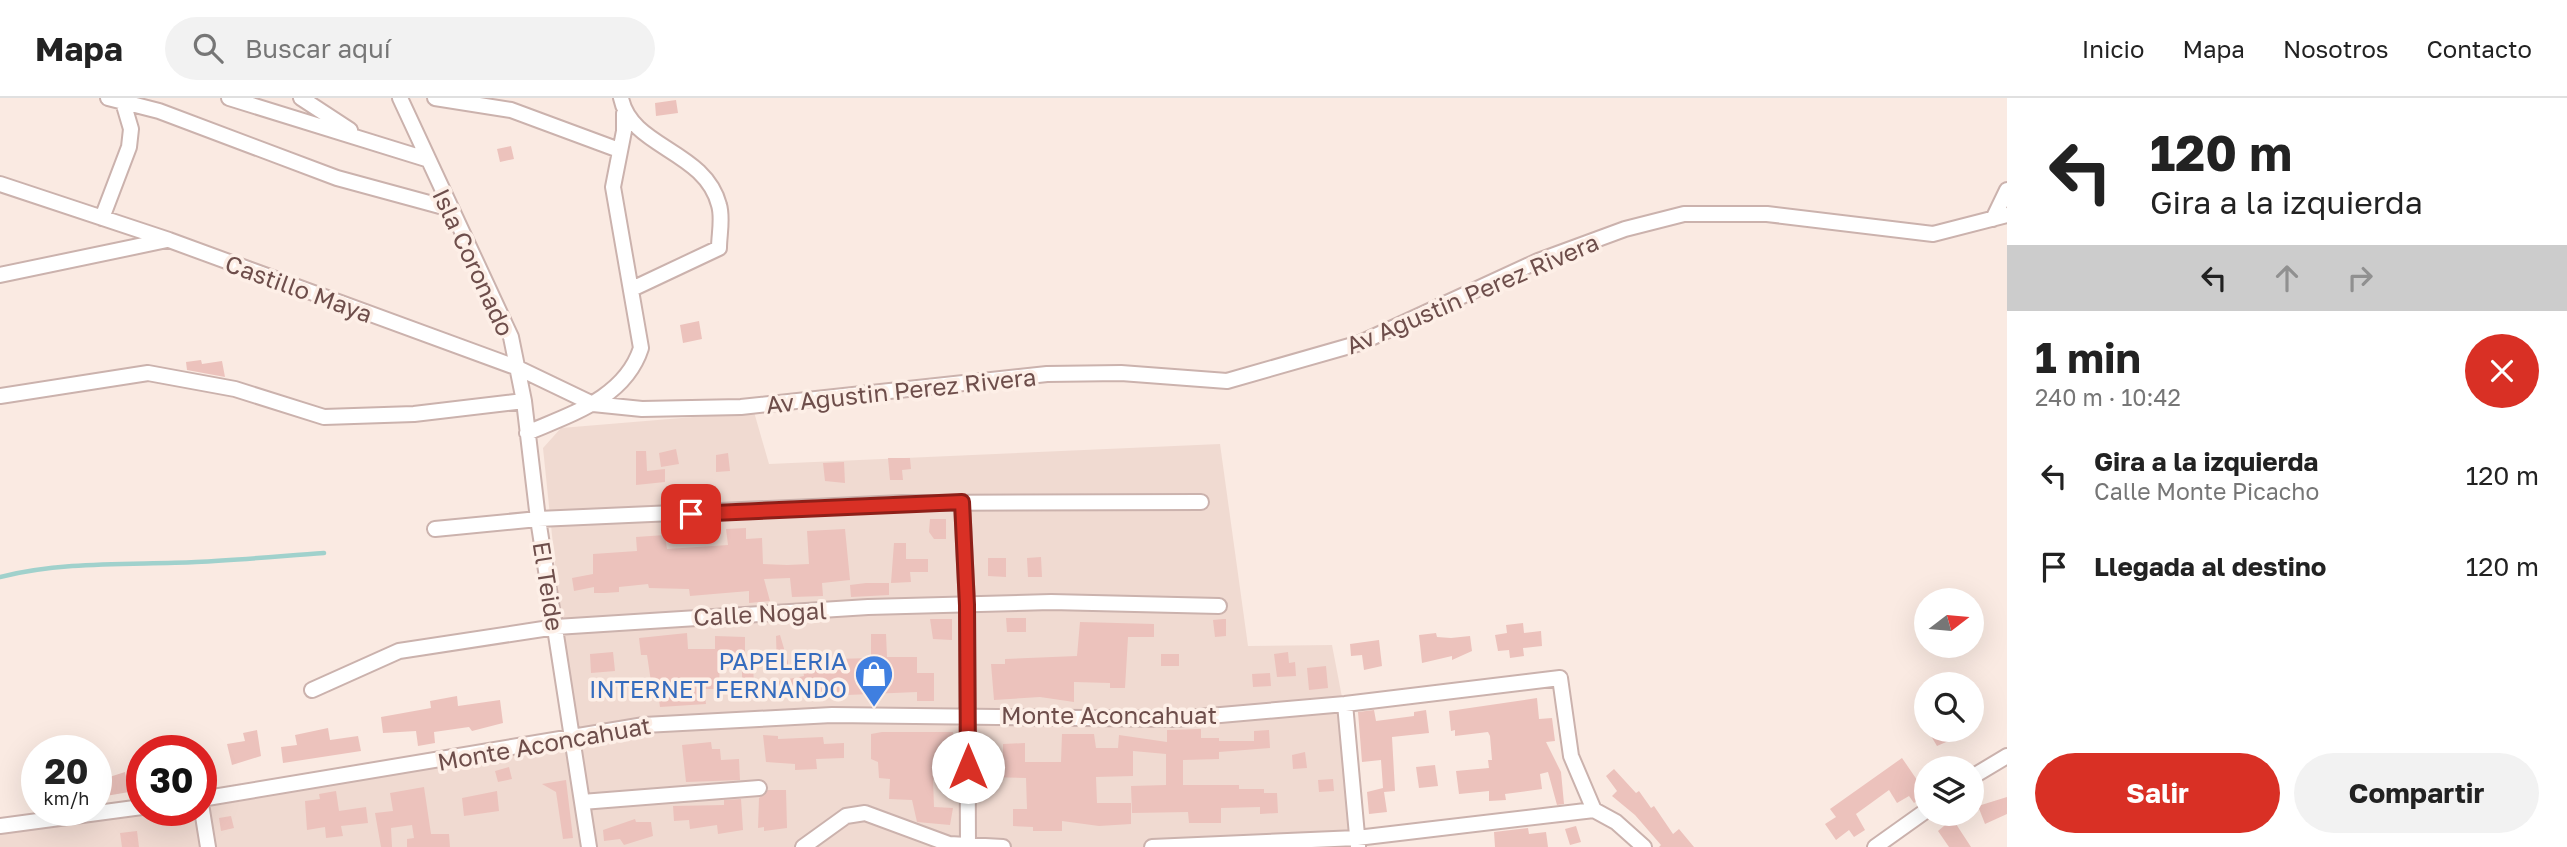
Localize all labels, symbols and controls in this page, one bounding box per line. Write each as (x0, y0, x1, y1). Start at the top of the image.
search box (165, 17, 655, 80)
text: Mapa (35, 29, 123, 68)
icon: search (189, 29, 227, 67)
text: Buscar aquí (245, 33, 391, 64)
text: Inicio (2082, 34, 2144, 63)
text: Mapa (2182, 34, 2245, 63)
text: Nosotros (2283, 34, 2389, 63)
text: Contacto (2427, 34, 2532, 63)
text: 120 m (2150, 123, 2292, 182)
icon: left (2035, 126, 2126, 217)
text: Gira a la izquierda (2150, 183, 2423, 221)
street label: Isla Coronado (427, 184, 521, 340)
street label: Av Agustin Perez Rivera (1341, 227, 1603, 359)
street label: Castillo Maya (222, 248, 376, 328)
icon: left (2195, 259, 2233, 297)
icon: ahead (2268, 259, 2306, 297)
icon: right (2341, 259, 2379, 297)
text: 1 min (2035, 332, 2141, 382)
button: close (2465, 334, 2539, 408)
street label: Av Agustin Perez Rivera (764, 361, 1038, 419)
text: 240 m · 10:42 (2035, 383, 2181, 411)
text: Gira a la izquierda (2094, 446, 2318, 477)
icon: left (2035, 457, 2073, 495)
text: 120 m (2466, 460, 2539, 491)
text: Calle Monte Picacho (2094, 477, 2319, 505)
pin (661, 484, 721, 544)
icon: arrive (672, 495, 710, 533)
street label: El Teide (528, 539, 570, 633)
icon: arrive (2035, 548, 2073, 586)
text: Llegada al destino (2094, 551, 2326, 582)
text: 120 m (2466, 551, 2539, 582)
north arrow (1914, 588, 1984, 658)
map controls (1914, 588, 1984, 826)
street label: Calle Nogal (693, 595, 827, 631)
place label: PAPELERIA INTERNET FERNANDO (589, 646, 847, 703)
shop icon: PAPELERIA INTERNET FERNANDO (853, 653, 895, 708)
button: search (1914, 672, 1984, 742)
street label: Monte Aconcahuat (1001, 700, 1217, 729)
street label: Monte Aconcahuat (435, 710, 653, 776)
position arrow (931, 730, 1005, 804)
speed limit sign: 30 (126, 735, 217, 826)
text: 20 (44, 750, 89, 792)
button: Salir (2035, 753, 2280, 833)
button: Compartir (2294, 753, 2539, 833)
button: layers (1914, 756, 1984, 826)
text: km/h (44, 787, 89, 809)

